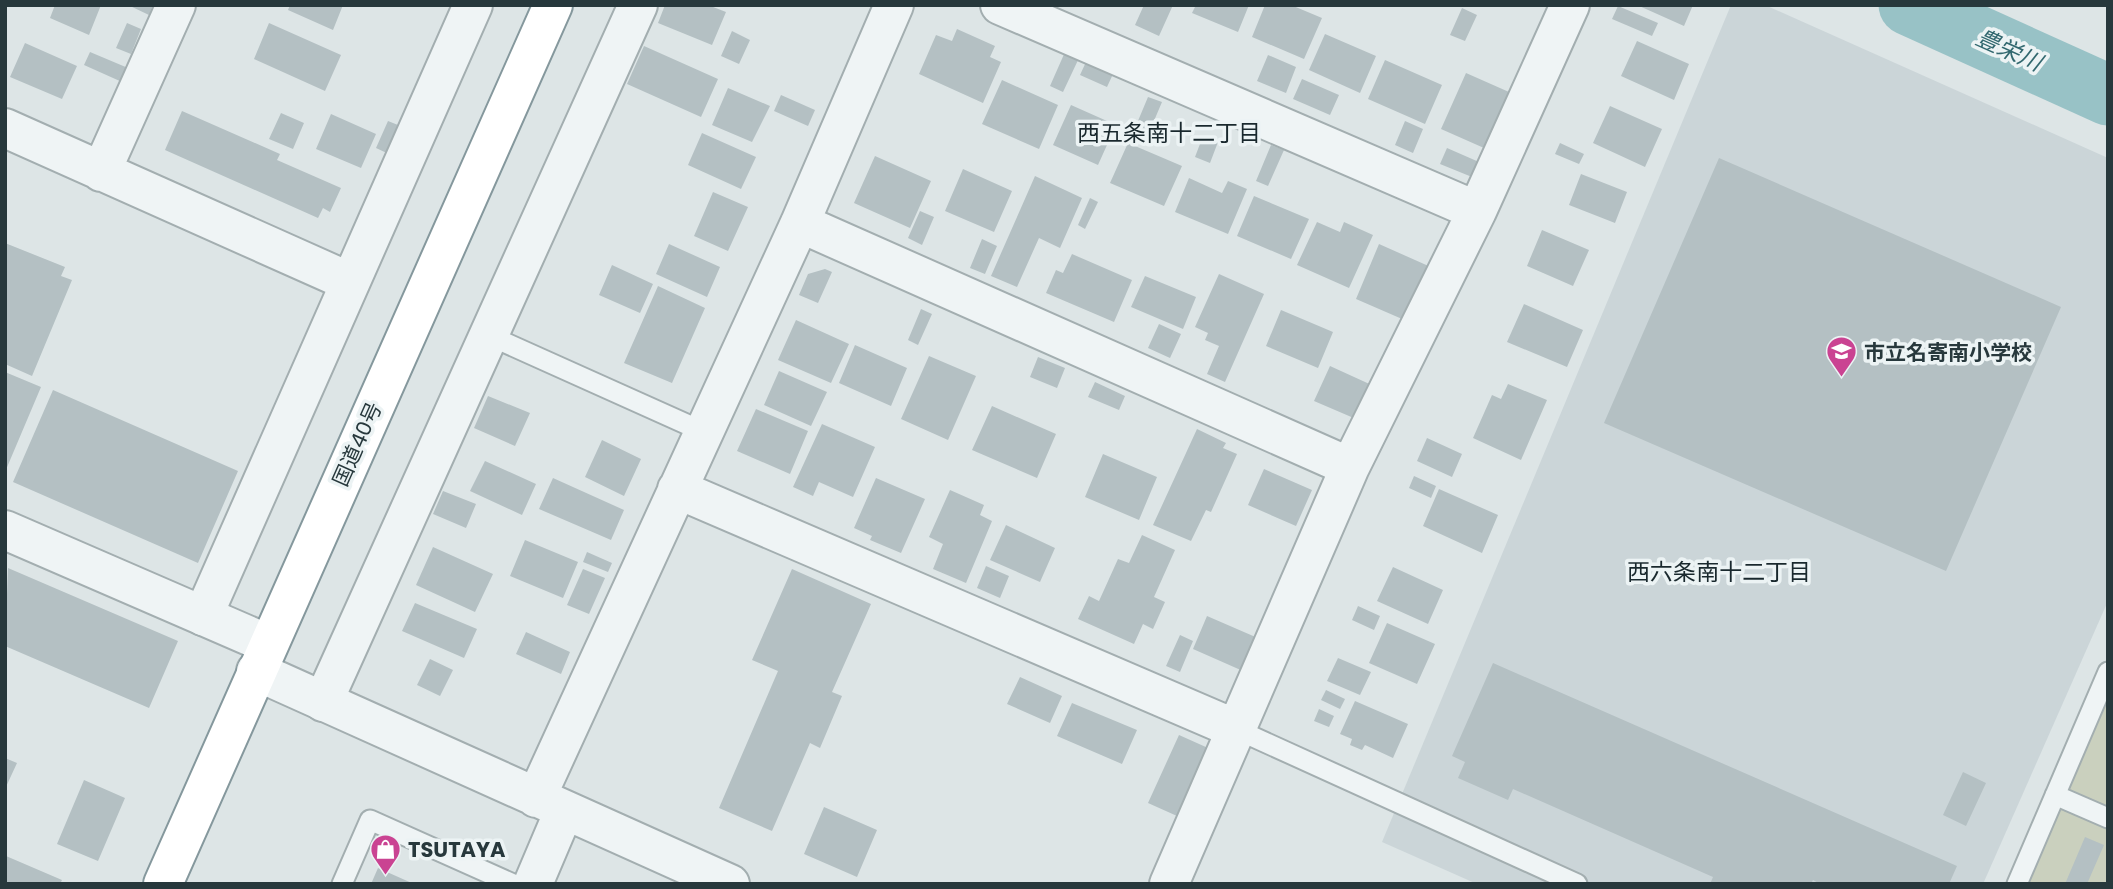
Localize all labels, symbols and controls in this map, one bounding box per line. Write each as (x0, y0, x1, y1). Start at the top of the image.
water label: 豊栄川 (1971, 21, 2050, 80)
district label: 西五条南十二丁目 (1077, 117, 1261, 149)
school or university icon: 市立名寄南小学校 (1824, 335, 1858, 379)
place label: 市立名寄南小学校 (1864, 338, 2032, 367)
street label: 国道40号 (326, 397, 388, 491)
district label: 西六条南十二丁目 (1627, 556, 1811, 588)
shop icon: TSUTAYA (368, 832, 402, 876)
place label: TSUTAYA (408, 835, 506, 864)

